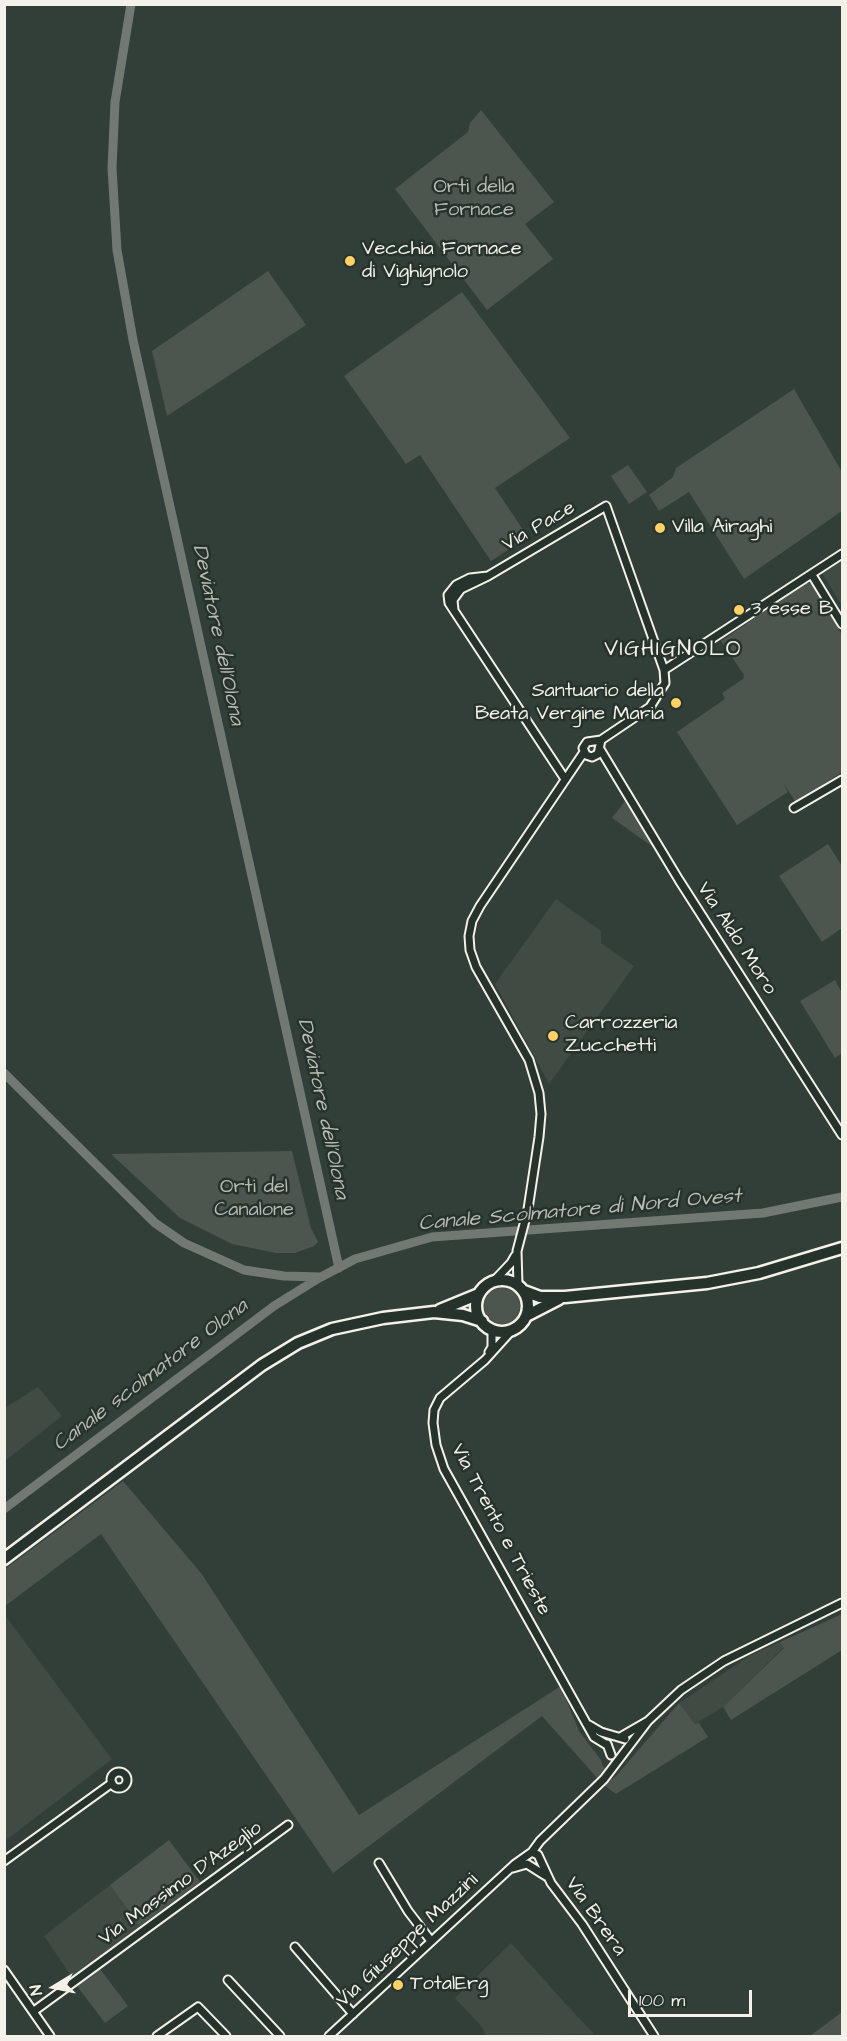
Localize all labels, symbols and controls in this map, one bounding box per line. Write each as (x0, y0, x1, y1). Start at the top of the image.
park label: Orti della Fornace (433, 176, 515, 223)
place label: Vecchia Fornace di Vighignolo (362, 238, 522, 285)
marker: Vecchia Fornace di Vighignolo (343, 254, 357, 268)
street label: Via Pace (498, 497, 580, 557)
place label: Villa Airaghi (672, 516, 772, 540)
marker: Villa Airaghi (653, 521, 667, 535)
water label: Deviatore dell'Olona (186, 542, 248, 728)
place label: 3 esse B (751, 598, 833, 622)
marker: 3 esse B (732, 603, 746, 617)
district label: VIGHIGNOLO (604, 637, 742, 663)
place label: Santuario della Beata Vergine Maria (475, 680, 664, 727)
marker: Santuario della Beata Vergine Maria (669, 696, 683, 710)
street label: Via Aldo Moro (691, 878, 781, 1000)
place label: Carrozzeria Zucchetti (565, 1012, 678, 1059)
water label: Deviatore dell'Olona (291, 1016, 353, 1202)
marker: Carrozzeria Zucchetti (546, 1029, 560, 1043)
park label: Orti del Canalone (214, 1176, 294, 1223)
water label: Canale Scolmatore di Nord Ovest (418, 1184, 742, 1238)
water label: Canale scolmatore Olona (48, 1294, 254, 1458)
street label: Via Trento e Trieste (445, 1440, 555, 1620)
street label: Via Massimo D'Azeglio (95, 1817, 267, 1951)
street label: Via Giuseppe Mazzini (332, 1869, 484, 2013)
street label: Via Brera (559, 1873, 631, 1961)
north arrow (24, 1957, 84, 2017)
place label: TotalErg (410, 1973, 488, 1997)
marker: TotalErg (391, 1978, 405, 1992)
scale bar (631, 1978, 756, 2016)
text: N (25, 1983, 48, 1997)
text: 100 m (639, 1988, 685, 2013)

